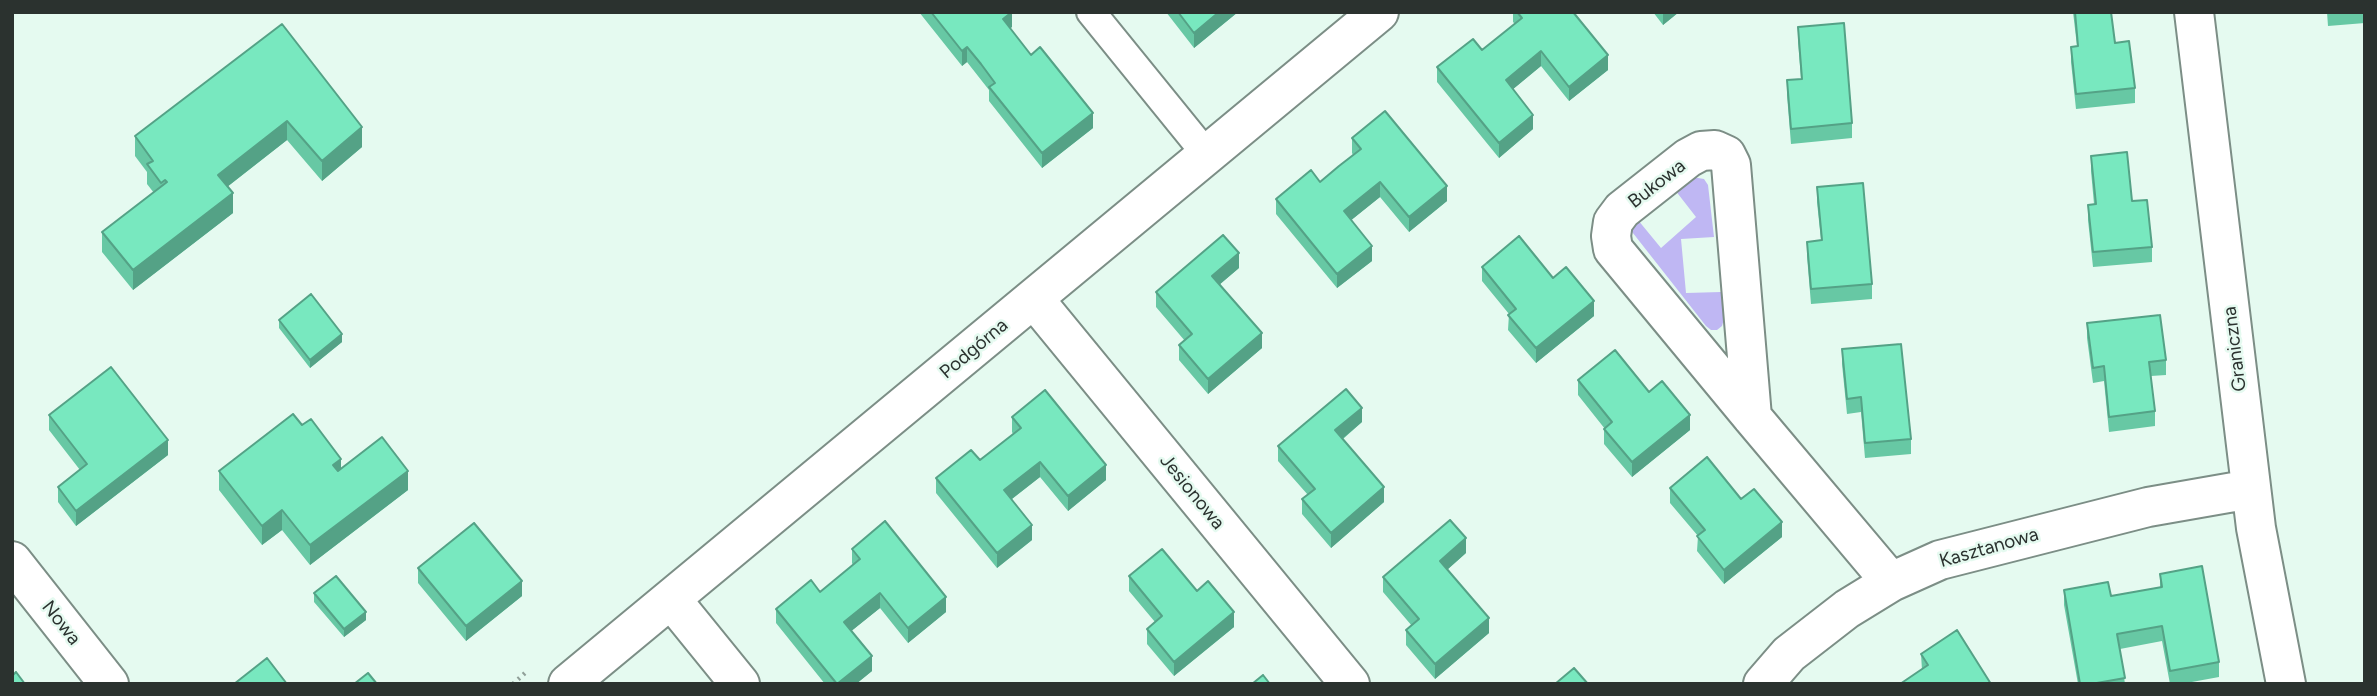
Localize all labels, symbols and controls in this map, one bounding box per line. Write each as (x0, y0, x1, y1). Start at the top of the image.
street label: Bukowa (1624, 155, 1690, 213)
street label: Graniczna (2218, 305, 2252, 393)
street label: Podgórna (935, 314, 1013, 384)
street label: Jesionowa (1155, 450, 1229, 534)
street label: Kasztanowa (1937, 523, 2041, 573)
street label: Nowa (37, 596, 85, 650)

